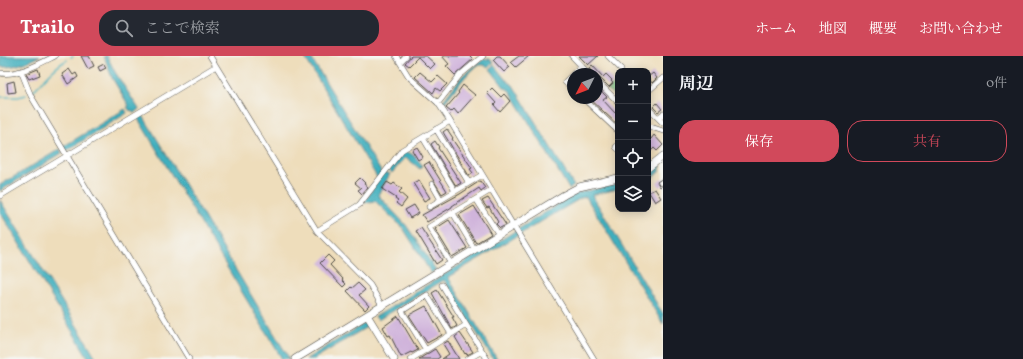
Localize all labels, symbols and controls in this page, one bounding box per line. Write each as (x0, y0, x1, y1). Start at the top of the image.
search box (99, 10, 379, 46)
text: Trailo (20, 15, 75, 41)
icon: search (113, 17, 135, 39)
text: ここで検索 (145, 19, 220, 40)
text: ホーム (755, 20, 797, 39)
text: 地図 (819, 20, 847, 39)
text: 概要 (869, 20, 897, 39)
text: お問い合わせ (919, 20, 1003, 39)
north arrow (567, 68, 603, 104)
map controls (615, 68, 651, 212)
button: + (615, 68, 651, 104)
text: 周辺 (679, 73, 713, 96)
text: 0件 (986, 75, 1007, 93)
button: − (615, 104, 651, 140)
button: 保存 (679, 120, 839, 162)
button: 共有 (847, 120, 1007, 162)
button: locate (615, 140, 651, 176)
button: layers (615, 176, 651, 212)

